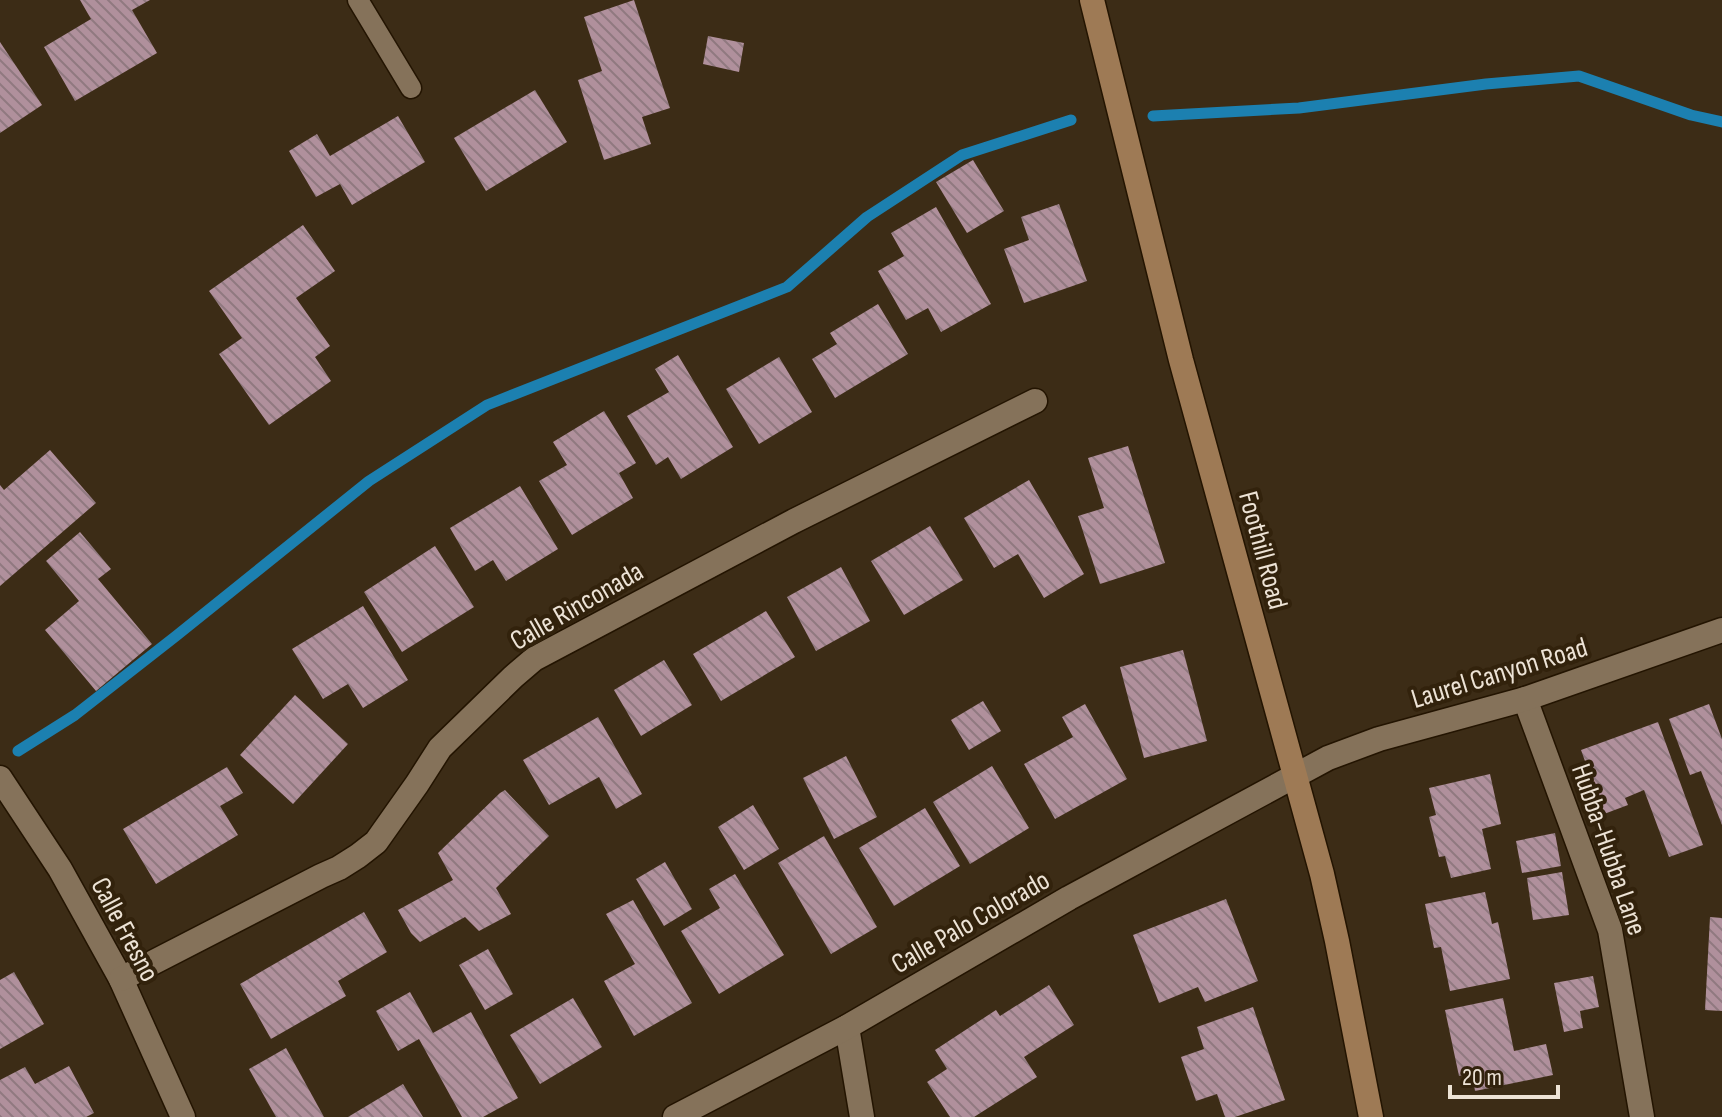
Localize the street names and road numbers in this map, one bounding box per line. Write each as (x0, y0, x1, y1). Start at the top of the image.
street label: Foothill Road (1231, 488, 1294, 613)
street label: Calle Rinconada (504, 555, 649, 658)
street label: Laurel Canyon Road (1407, 631, 1591, 716)
street label: Hubba-Hubba Lane (1564, 759, 1653, 939)
street label: Calle Palo Colorado (886, 864, 1056, 981)
street label: Calle Fresno (84, 872, 166, 987)

